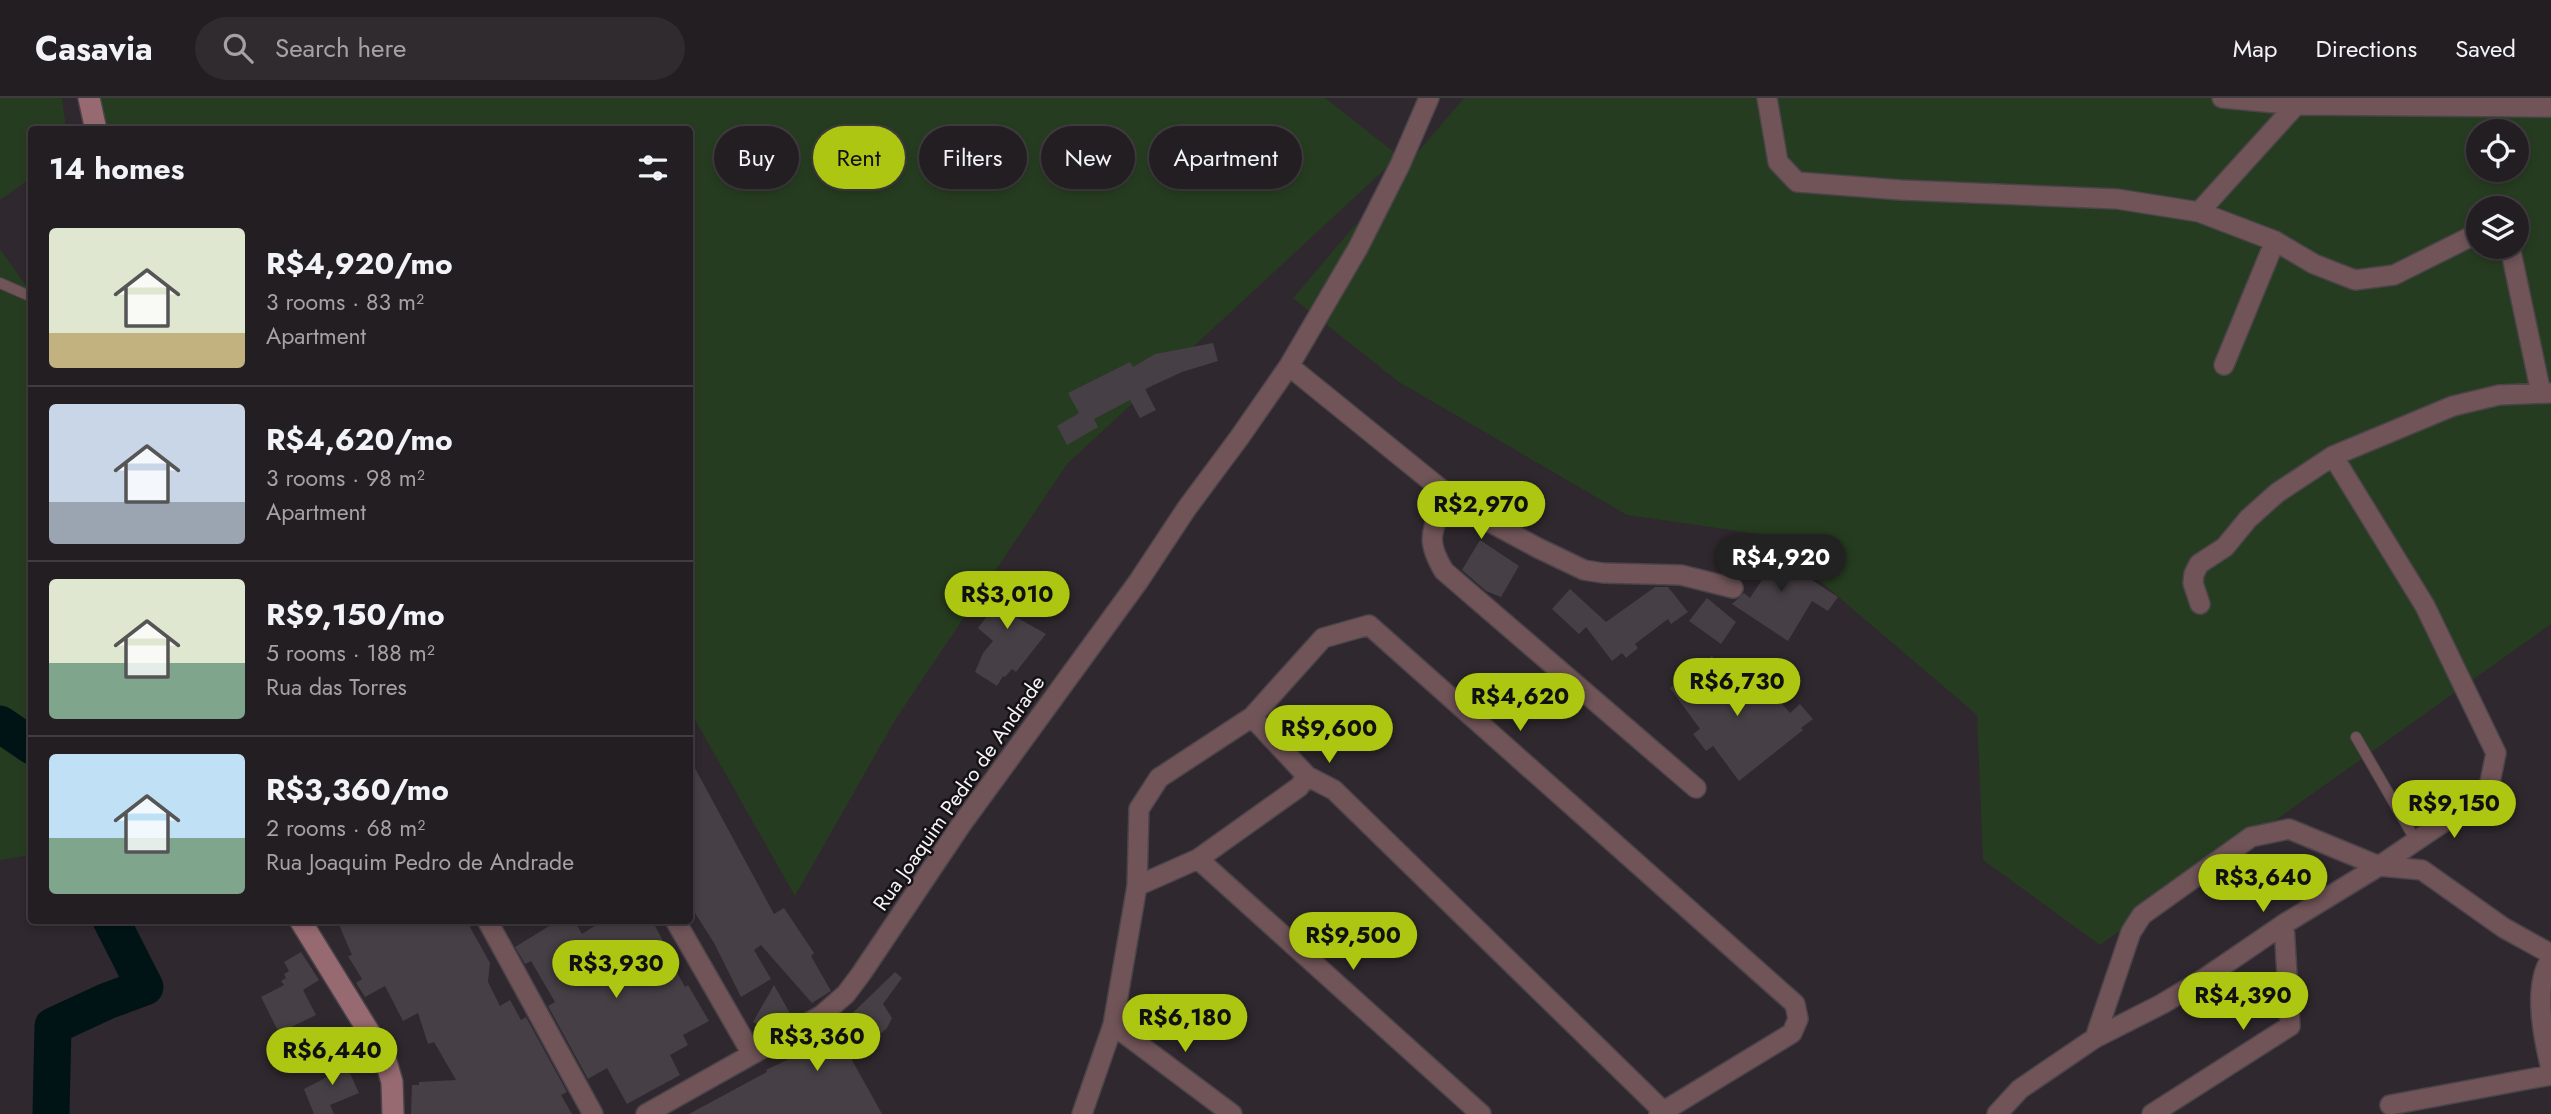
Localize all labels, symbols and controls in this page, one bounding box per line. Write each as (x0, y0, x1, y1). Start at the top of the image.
search box (195, 17, 685, 80)
text: Casavia (35, 25, 153, 72)
icon: search (219, 29, 257, 67)
text: Search here (275, 29, 406, 67)
text: Map (2233, 31, 2278, 66)
text: Directions (2316, 31, 2417, 66)
text: Saved (2455, 31, 2516, 66)
map controls (2466, 119, 2529, 259)
button: locate (2466, 119, 2529, 182)
chip: Buy (714, 126, 799, 189)
chip: Rent (813, 126, 905, 189)
chip: Filters (919, 126, 1027, 189)
chip: New (1041, 126, 1135, 189)
chip: Apartment (1149, 126, 1302, 189)
text: 14 homes (49, 147, 184, 190)
icon: filters (634, 149, 672, 187)
button: layers (2466, 196, 2529, 259)
text: R$4,920/mo (266, 242, 453, 285)
icon: home (105, 256, 189, 340)
text: 3 rooms · 83 m² (266, 285, 424, 319)
text: Apartment (266, 319, 366, 353)
text: R$4,620/mo (266, 418, 453, 461)
icon: home (105, 432, 189, 516)
text: 3 rooms · 98 m² (266, 461, 425, 495)
pin: R$2,970 (1416, 482, 1546, 541)
text: R$2,970 (1433, 487, 1529, 521)
text: Apartment (266, 495, 366, 529)
pin: R$4,920 (1716, 534, 1846, 594)
text: R$4,920 (1732, 540, 1830, 574)
pin: R$3,010 (942, 572, 1072, 631)
text: R$3,010 (961, 577, 1053, 611)
text: R$9,150/mo (266, 593, 445, 636)
icon: home (105, 607, 189, 691)
text: 5 rooms · 188 m² (266, 636, 435, 670)
pin: R$6,730 (1672, 658, 1802, 718)
text: R$6,730 (1689, 664, 1785, 698)
street label: Rua Joaquim Pedro de Andrade (866, 669, 1052, 917)
text: Rua das Torres (266, 670, 407, 704)
pin: R$4,620 (1455, 674, 1585, 733)
text: R$4,620 (1471, 679, 1569, 713)
pin: R$9,600 (1264, 706, 1394, 765)
text: R$9,600 (1281, 711, 1377, 745)
text: R$3,360/mo (266, 768, 449, 811)
pin: R$9,150 (2389, 780, 2519, 840)
icon: home (105, 782, 189, 866)
text: R$9,150 (2408, 786, 2500, 820)
text: 2 rooms · 68 m² (266, 811, 425, 845)
text: Rua Joaquim Pedro de Andrade (266, 845, 574, 879)
pin: R$3,640 (2198, 854, 2328, 914)
text: R$3,640 (2214, 860, 2312, 894)
pin: R$9,500 (1288, 912, 1418, 972)
text: R$9,500 (1305, 918, 1401, 952)
pin: R$3,930 (551, 940, 681, 1000)
text: R$3,930 (568, 946, 664, 980)
pin: R$4,390 (2178, 972, 2308, 1032)
text: R$4,390 (2194, 978, 2292, 1012)
pin: R$6,180 (1120, 995, 1250, 1054)
text: R$6,180 (1138, 1000, 1232, 1034)
pin: R$3,360 (752, 1014, 882, 1073)
text: R$3,360 (769, 1019, 865, 1053)
pin: R$6,440 (267, 1028, 397, 1087)
text: R$6,440 (282, 1033, 382, 1067)

